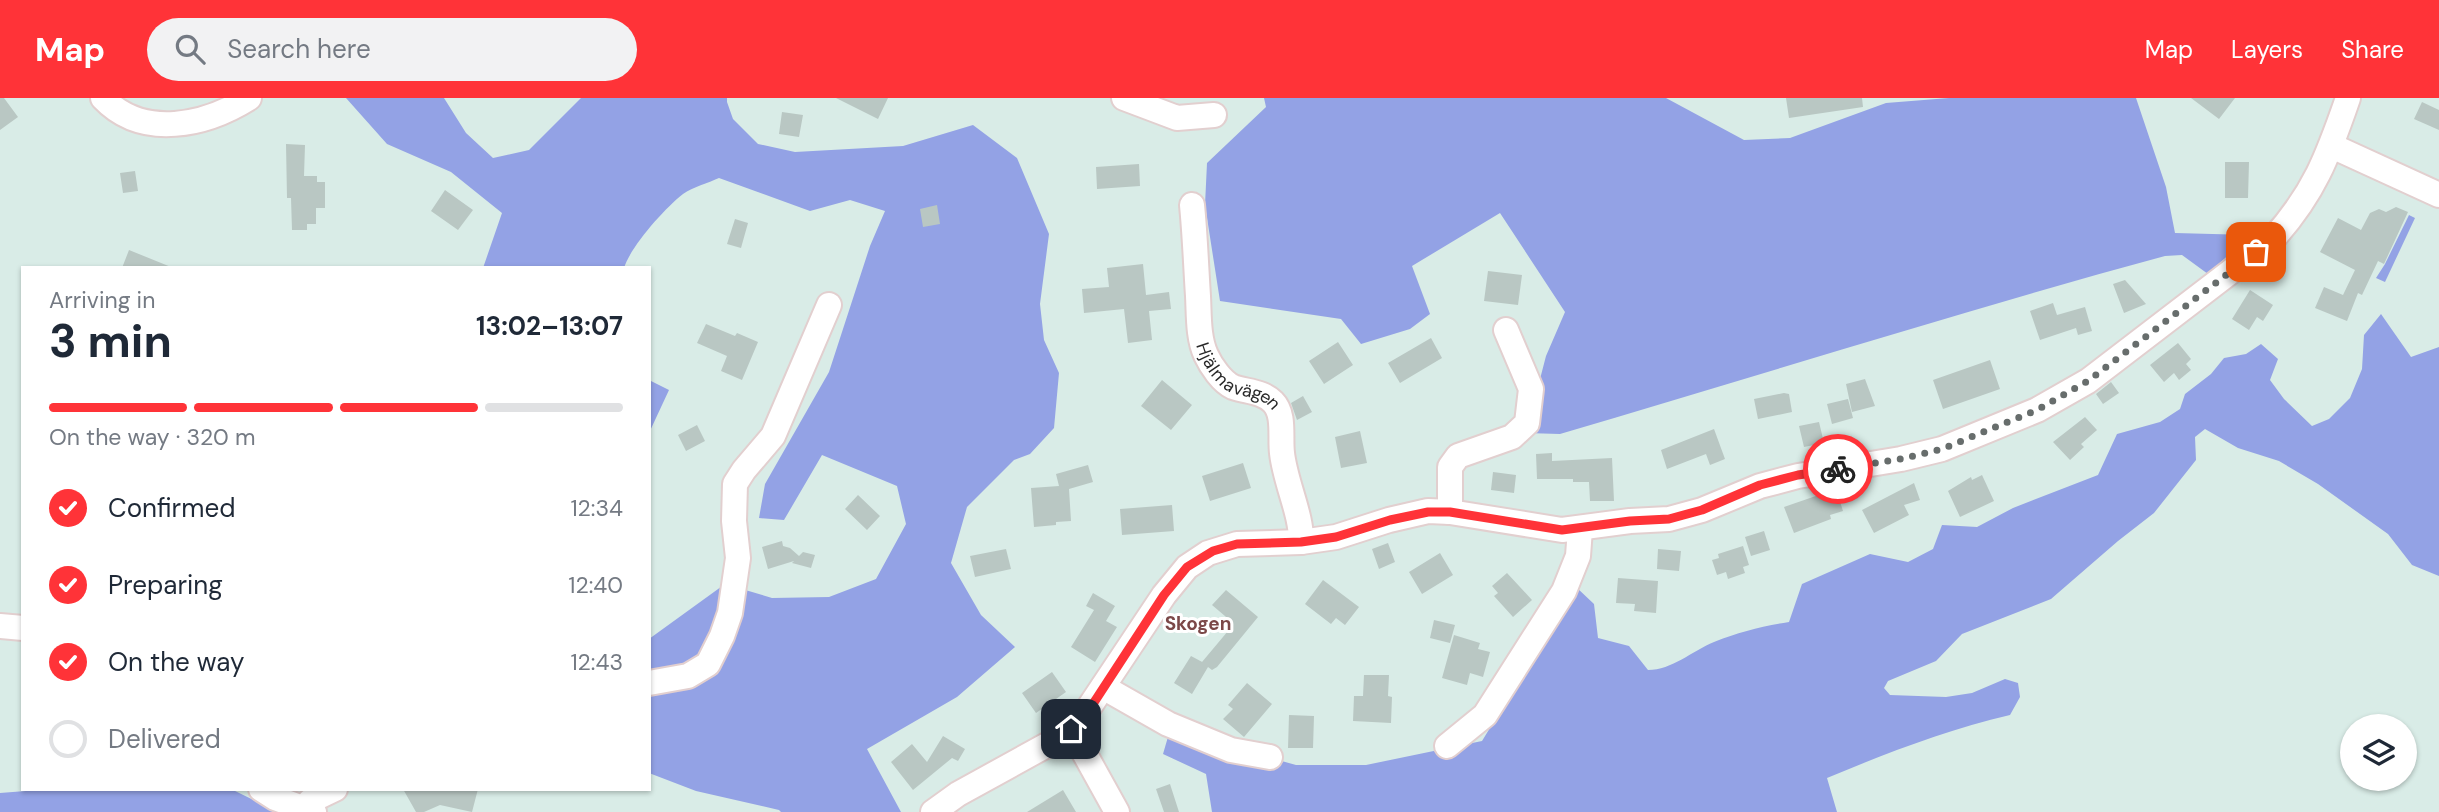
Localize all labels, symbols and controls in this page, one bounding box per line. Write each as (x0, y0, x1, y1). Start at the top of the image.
search box (147, 18, 637, 81)
text: Map (35, 28, 105, 71)
icon: search (171, 30, 209, 68)
text: Search here (227, 32, 371, 66)
text: Map (2145, 34, 2193, 65)
text: Layers (2231, 34, 2303, 65)
text: Share (2341, 34, 2404, 65)
pin (2226, 222, 2286, 282)
icon: bag (2237, 233, 2275, 271)
text: Arriving in (49, 285, 155, 315)
text: 13:02–13:07 (476, 309, 623, 343)
text: 3 min (49, 311, 172, 371)
street label: Hjälmavägen (1190, 339, 1286, 415)
text: On the way · 320 m (49, 422, 255, 452)
courier (1803, 434, 1873, 504)
icon: bike (1819, 450, 1857, 488)
icon: check (49, 489, 87, 527)
text: Confirmed (108, 491, 235, 525)
text: 12:34 (570, 493, 623, 523)
icon: check (49, 566, 87, 604)
text: Preparing (108, 568, 223, 602)
text: 12:40 (568, 570, 623, 600)
district label: Skogen (1165, 611, 1231, 636)
icon: check (49, 643, 87, 681)
text: On the way (108, 645, 244, 679)
text: 12:43 (570, 647, 623, 677)
pin (1041, 699, 1101, 759)
icon: home (1052, 710, 1090, 748)
map controls (2340, 714, 2417, 791)
button: layers (2340, 714, 2417, 791)
text: Delivered (108, 722, 221, 756)

